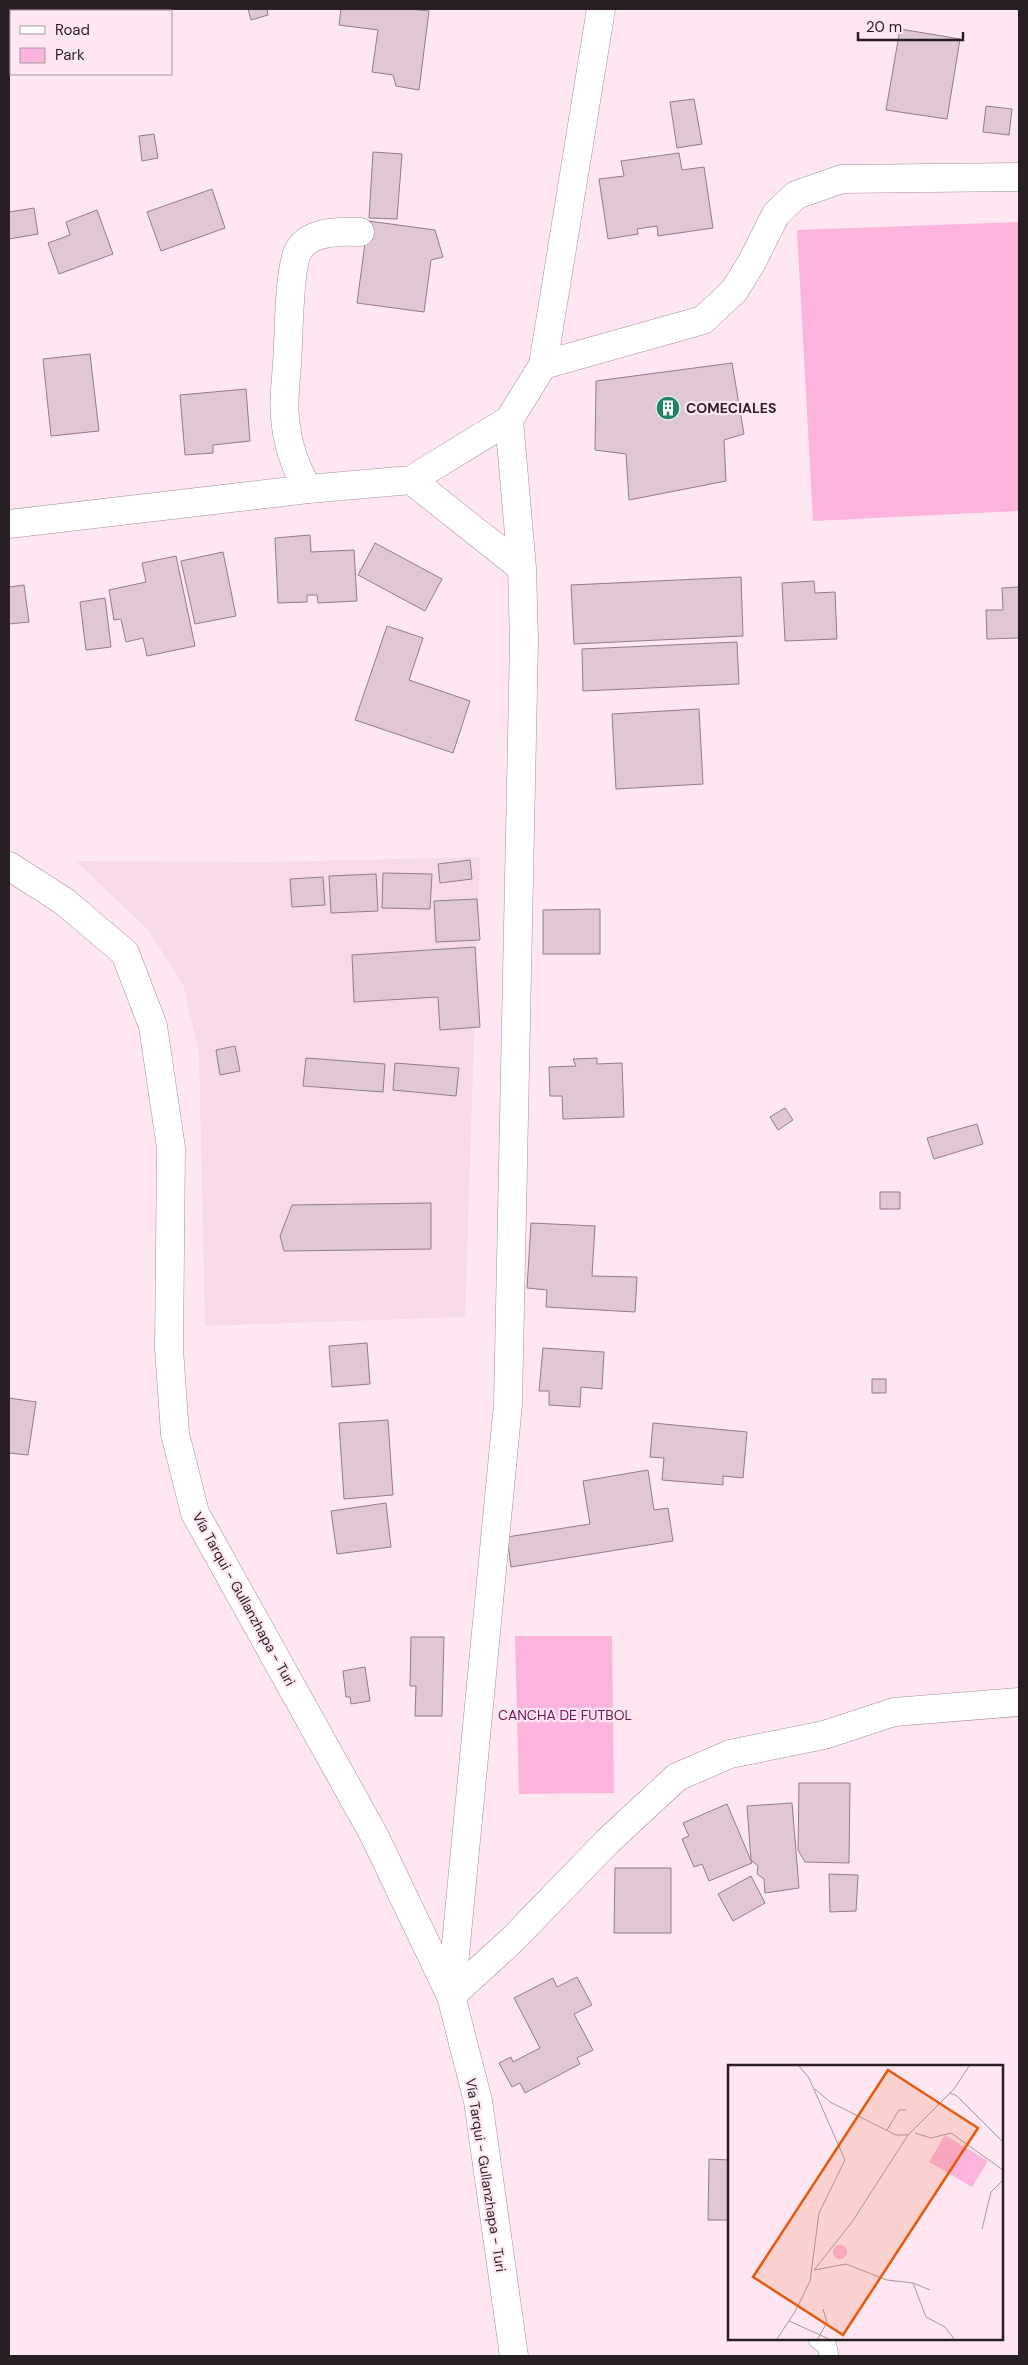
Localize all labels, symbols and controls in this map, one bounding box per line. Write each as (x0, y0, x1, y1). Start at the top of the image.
legend (10, 10, 172, 75)
scale bar (858, 10, 963, 42)
text: 20 m (866, 17, 902, 37)
text: Road (55, 20, 90, 40)
text: Park (55, 45, 85, 65)
building icon: COMECIALES (655, 395, 681, 421)
place label: COMECIALES (686, 399, 776, 417)
street label: Vía Tarqui - Gullanzhapa - Turi (189, 1509, 299, 1689)
park label: CANCHA DE FUTBOL (498, 1706, 632, 1724)
inset map (728, 2065, 1003, 2340)
street label: Vía Tarqui - Gullanzhapa - Turi (462, 2077, 510, 2273)

